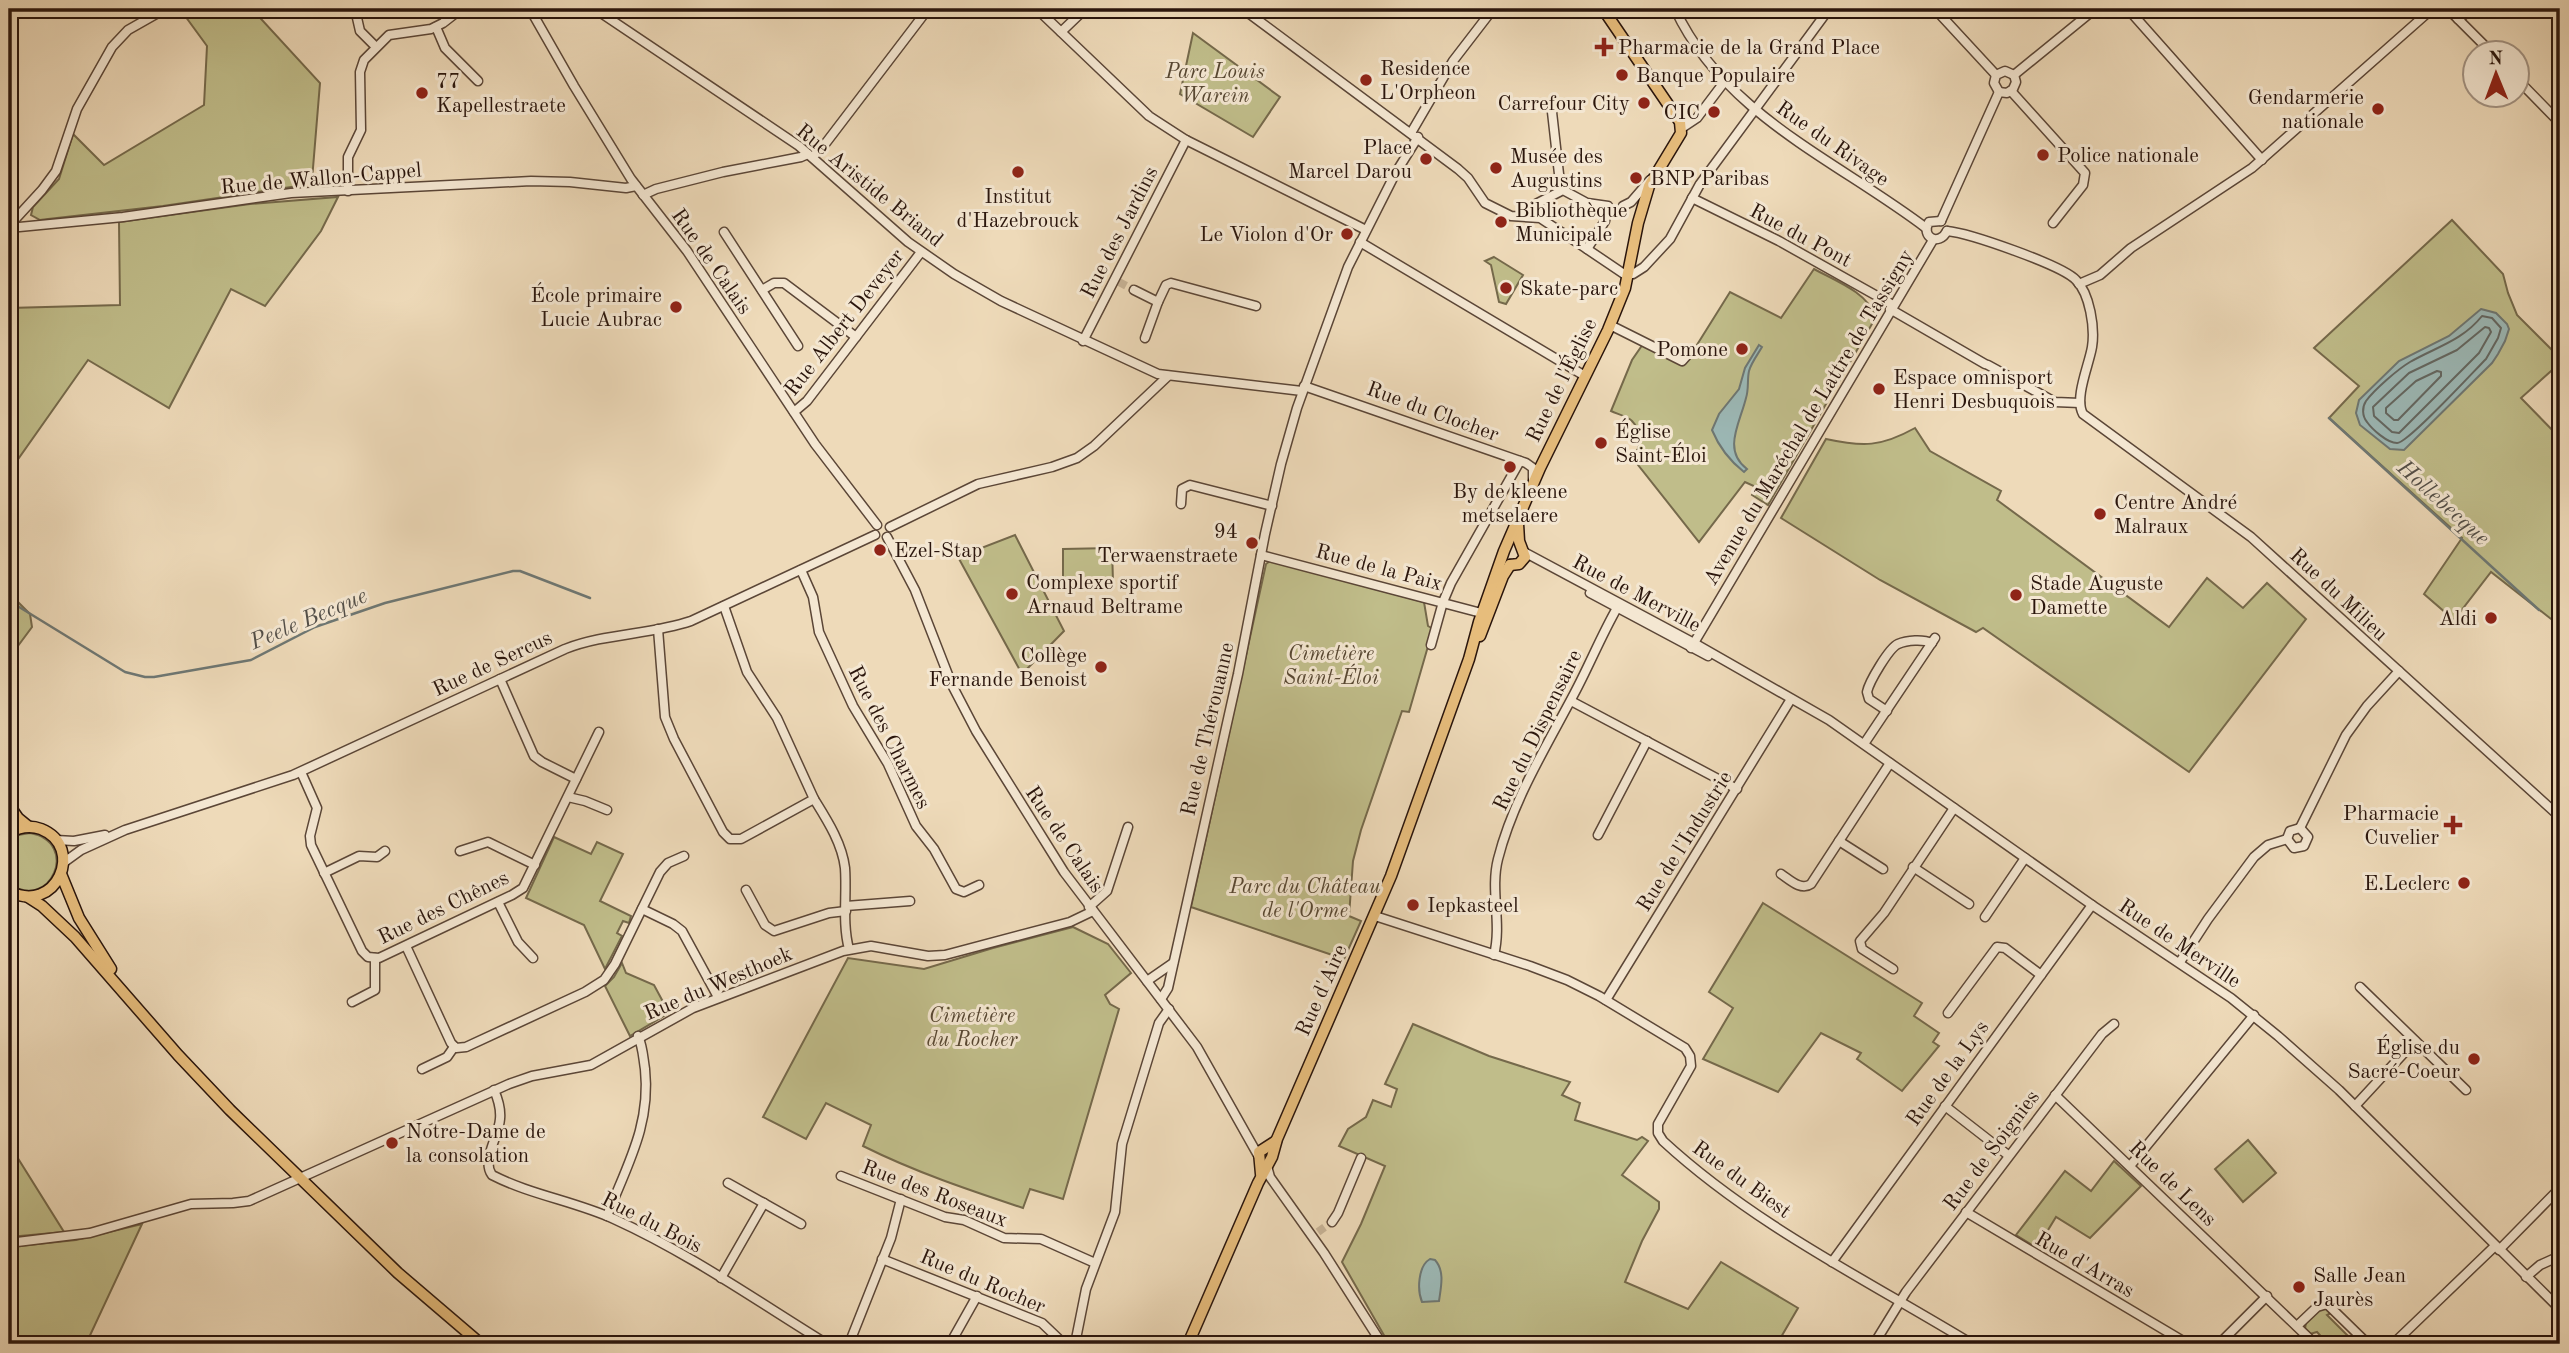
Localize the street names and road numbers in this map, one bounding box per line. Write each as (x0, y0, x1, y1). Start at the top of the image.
street label: Rue du Rivage (1772, 98, 1892, 191)
street label: Rue Aristide Briand (792, 121, 946, 252)
street label: Rue de Wallon-Cappel (220, 160, 423, 199)
street label: Rue des Jardins (1078, 163, 1163, 302)
street label: Rue du Pont (1746, 201, 1855, 272)
street label: Rue de Calais (667, 205, 755, 318)
street label: Rue Albert Deveyer (782, 245, 909, 400)
street label: Avenue du Maréchal de Lattre de Tassigny (1700, 246, 1918, 589)
street label: Rue de l'Église (1520, 314, 1601, 446)
street label: Rue du Clocher (1364, 379, 1502, 446)
street label: Rue de la Paix (1313, 541, 1444, 596)
street label: Rue du Milieu (2285, 545, 2391, 646)
street label: Rue de Merville (1569, 552, 1704, 637)
street label: Rue de Sercus (430, 628, 556, 701)
street label: Rue de Thérouanne (1178, 641, 1239, 818)
street label: Rue du Dispensaire (1490, 647, 1586, 815)
street label: Rue des Charmes (844, 663, 934, 813)
street label: Rue de l'Industrie (1634, 768, 1737, 916)
street label: Rue de Calais (1020, 783, 1107, 897)
street label: Rue des Chênes (375, 868, 512, 949)
street label: Rue de Merville (2114, 896, 2244, 993)
street label: Rue d'Aire (1293, 942, 1352, 1040)
street label: Rue du Westhoek (641, 944, 796, 1025)
street label: Rue de la Lys (1903, 1017, 1993, 1130)
street label: Rue de Soignies (1940, 1087, 2044, 1215)
street label: Rue de Lens (2124, 1137, 2220, 1231)
street label: Rue du Biest (1688, 1138, 1794, 1223)
street label: Rue des Roseaux (859, 1157, 1010, 1232)
street label: Rue du Bois (598, 1189, 705, 1258)
street label: Rue d'Arras (2031, 1229, 2137, 1302)
street label: Rue du Rocher (917, 1247, 1049, 1318)

